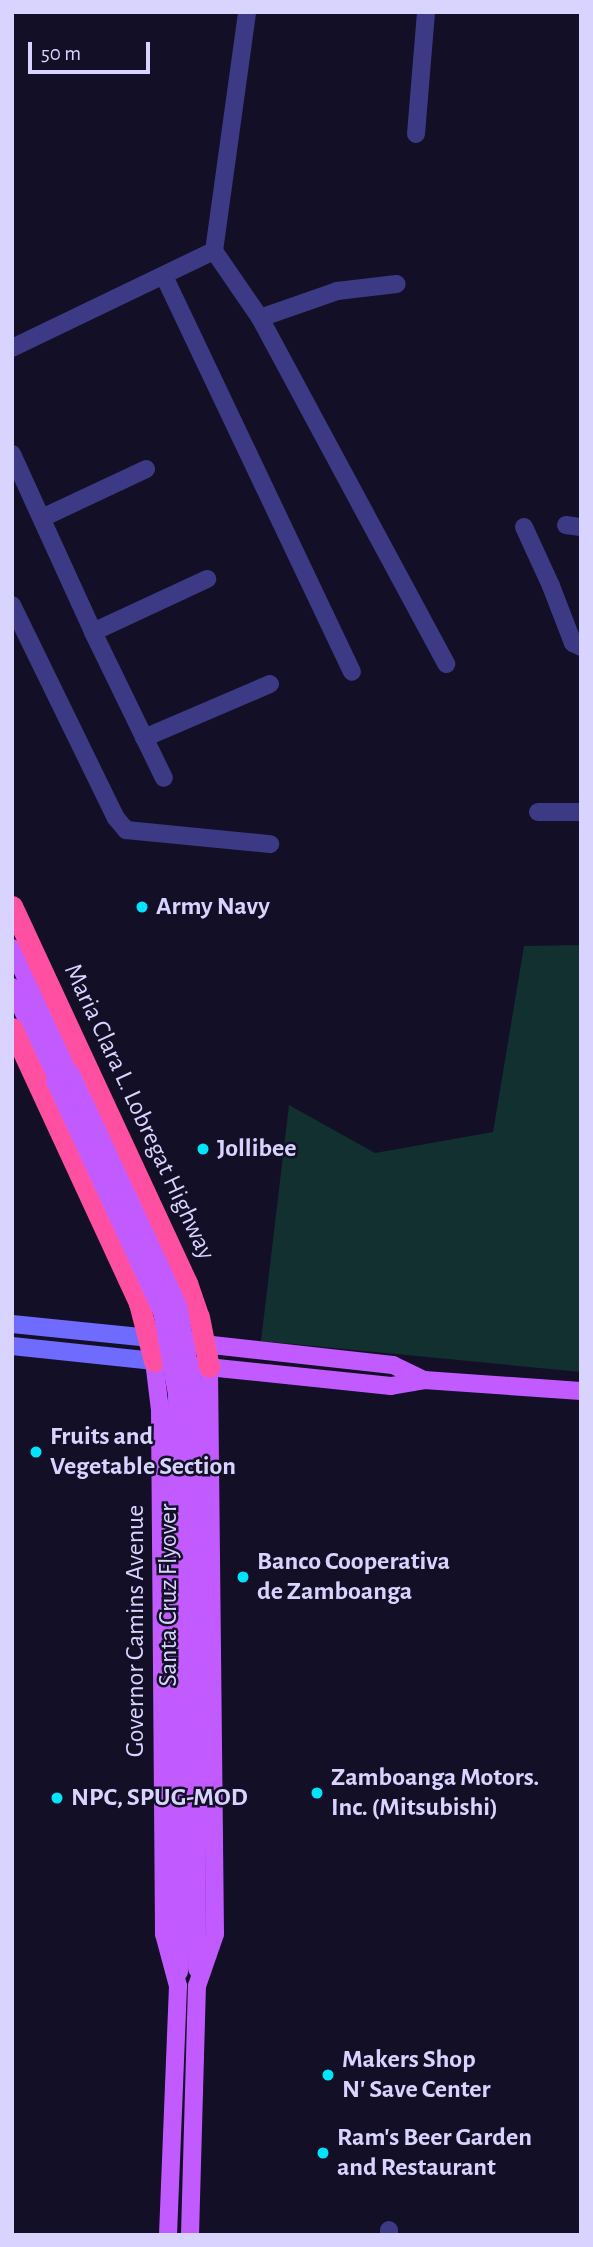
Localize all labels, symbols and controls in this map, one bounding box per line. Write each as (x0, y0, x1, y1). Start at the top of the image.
scale bar (32, 28, 154, 72)
text: 50 m (41, 43, 81, 64)
place label: Army Navy (156, 891, 270, 923)
marker: Army Navy (134, 899, 150, 915)
street label: Maria Clara L. Lobregat Highway (57, 959, 221, 1265)
place label: Jollibee (217, 1133, 297, 1165)
marker: Jollibee (195, 1141, 211, 1157)
place label: Fruits and Vegetable Section (50, 1421, 236, 1482)
marker: Fruits and Vegetable Section (28, 1444, 44, 1460)
street label: Santa Cruz Flyover (153, 1504, 185, 1686)
street label: Governor Camins Avenue (120, 1505, 152, 1757)
place label: Banco Cooperativa de Zamboanga (257, 1546, 450, 1608)
marker: Banco Cooperativa de Zamboanga (235, 1569, 251, 1585)
place label: Zamboanga Motors. Inc. (Mitsubishi) (331, 1762, 539, 1824)
place label: NPC, SPUG-MOD (71, 1782, 248, 1814)
marker: Zamboanga Motors. Inc. (Mitsubishi) (309, 1785, 325, 1801)
marker: NPC, SPUG-MOD (49, 1790, 65, 1806)
place label: Makers Shop N' Save Center (342, 2044, 491, 2106)
marker: Makers Shop N' Save Center (320, 2067, 336, 2083)
place label: Ram's Beer Garden and Restaurant (337, 2122, 532, 2184)
marker: Ram's Beer Garden and Restaurant (315, 2145, 331, 2161)

